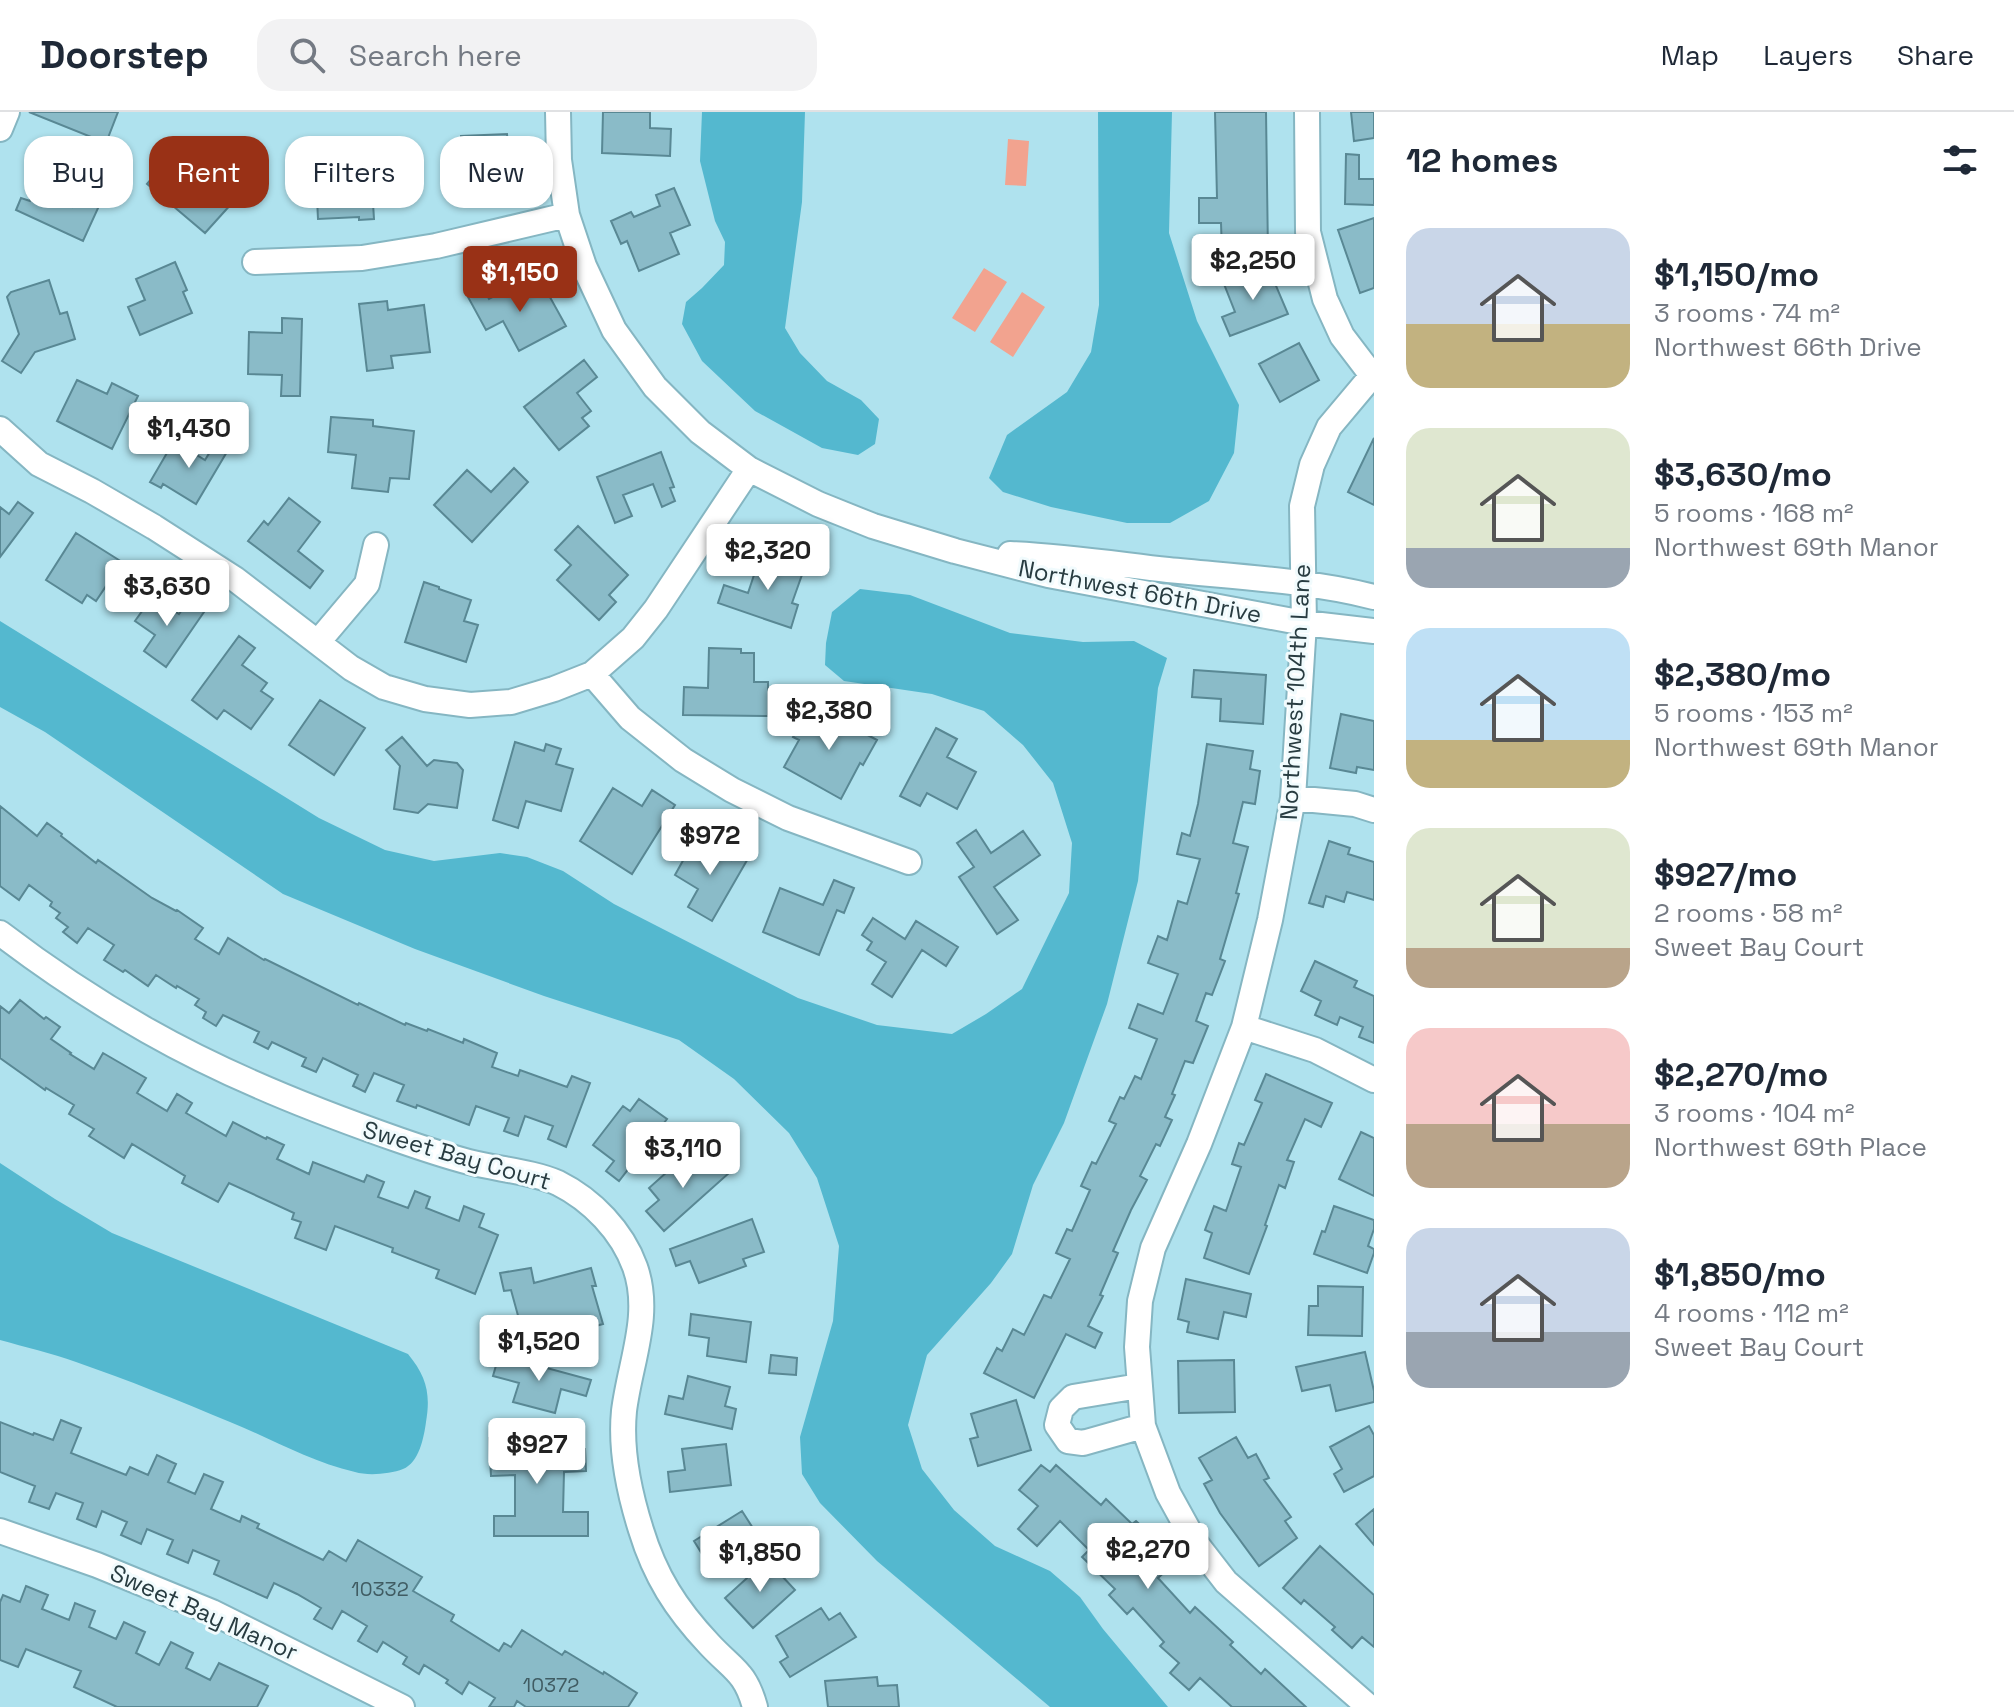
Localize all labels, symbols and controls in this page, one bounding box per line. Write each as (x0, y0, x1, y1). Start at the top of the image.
search box (257, 19, 817, 91)
text: Doorstep (40, 31, 209, 79)
icon: search (285, 33, 329, 77)
text: Search here (349, 36, 522, 75)
text: Map (1661, 37, 1719, 73)
text: Layers (1763, 37, 1853, 73)
text: Share (1897, 37, 1974, 73)
chip: Buy (24, 136, 133, 208)
chip: Rent (149, 136, 269, 208)
chip: Filters (285, 136, 424, 208)
chip: New (440, 136, 553, 208)
icon: filters (1938, 138, 1982, 182)
text: 12 homes (1406, 139, 1558, 182)
pin: $2,250 (1188, 234, 1318, 302)
text: $2,250 (1210, 243, 1296, 277)
pin: $1,150 (455, 246, 585, 314)
text: $1,150/mo (1654, 253, 1819, 296)
text: $1,150 (481, 255, 559, 289)
icon: home (1470, 260, 1566, 356)
text: 3 rooms · 74 m² (1654, 296, 1840, 330)
text: Northwest 66th Drive (1654, 330, 1922, 364)
pin: $1,430 (124, 402, 254, 470)
text: $1,430 (147, 411, 231, 445)
text: $3,630/mo (1654, 453, 1832, 496)
icon: home (1470, 460, 1566, 556)
text: 5 rooms · 168 m² (1654, 496, 1854, 530)
pin: $2,320 (703, 524, 833, 592)
text: Northwest 69th Manor (1654, 530, 1939, 564)
text: $2,320 (725, 533, 811, 567)
street label: Northwest 66th Drive (1016, 552, 1264, 630)
pin: $3,630 (102, 560, 232, 628)
street label: Northwest 104th Lane (1273, 563, 1317, 821)
text: $3,630 (123, 569, 211, 603)
text: $2,380/mo (1654, 653, 1831, 696)
icon: home (1470, 660, 1566, 756)
pin: $2,380 (764, 684, 894, 752)
text: $2,380 (785, 693, 873, 727)
text: 5 rooms · 153 m² (1654, 696, 1853, 730)
text: Northwest 69th Manor (1654, 730, 1939, 764)
pin: $972 (663, 809, 757, 877)
text: $972 (679, 818, 741, 852)
text: $927/mo (1654, 853, 1797, 896)
icon: home (1470, 860, 1566, 956)
text: 2 rooms · 58 m² (1654, 896, 1842, 930)
text: Sweet Bay Court (1654, 930, 1864, 964)
text: $2,270/mo (1654, 1053, 1828, 1096)
icon: home (1470, 1060, 1566, 1156)
text: 3 rooms · 104 m² (1654, 1096, 1855, 1130)
street label: Sweet Bay Court (359, 1113, 555, 1197)
pin: $3,110 (618, 1122, 748, 1190)
text: Northwest 69th Place (1654, 1130, 1927, 1164)
text: $3,110 (644, 1131, 722, 1165)
text: $1,850/mo (1654, 1253, 1826, 1296)
icon: home (1470, 1260, 1566, 1356)
text: 4 rooms · 112 m² (1654, 1296, 1849, 1330)
pin: $1,520 (474, 1315, 604, 1383)
text: $1,520 (498, 1324, 580, 1358)
text: Sweet Bay Court (1654, 1330, 1864, 1364)
pin: $927 (490, 1418, 584, 1486)
text: $927 (506, 1427, 568, 1461)
pin: $2,270 (1083, 1523, 1213, 1591)
pin: $1,850 (695, 1526, 825, 1594)
text: $2,270 (1105, 1532, 1191, 1566)
text: $1,850 (718, 1535, 802, 1569)
street label: Sweet Bay Manor (105, 1557, 303, 1667)
house number: 10332 (351, 1576, 409, 1602)
house number: 10372 (523, 1672, 579, 1698)

